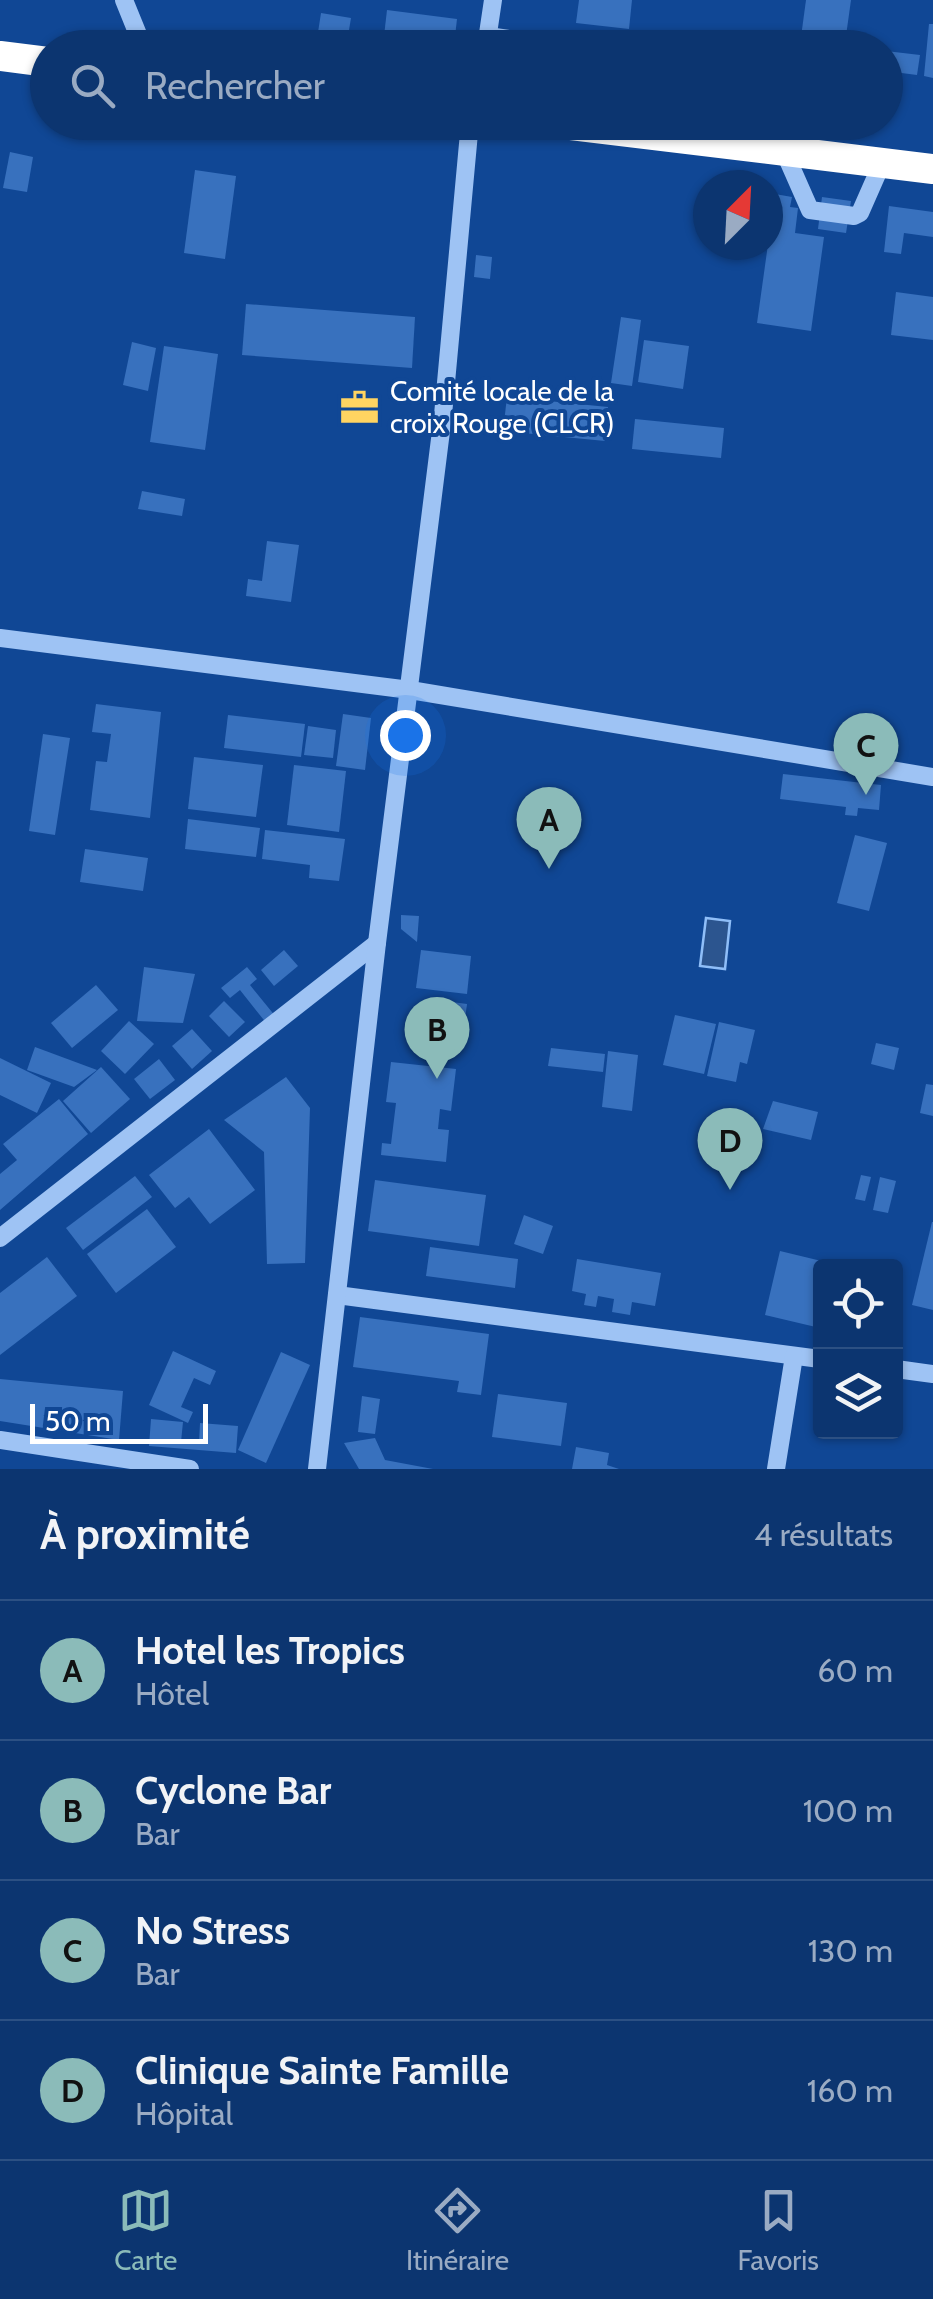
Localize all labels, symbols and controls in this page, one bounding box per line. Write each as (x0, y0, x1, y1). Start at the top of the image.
search box (30, 30, 903, 140)
icon: search (65, 58, 120, 113)
text: Rechercher (145, 62, 325, 109)
north arrow (693, 170, 783, 260)
place label: Comité locale de la croix Rouge (CLCR) (390, 374, 615, 440)
office icon: Comité locale de la croix Rouge (CLCR) (339, 386, 381, 428)
your location (380, 710, 431, 761)
pin: C (834, 712, 898, 795)
pin: A (516, 786, 582, 869)
pin: B (404, 996, 470, 1079)
pin: D (698, 1108, 762, 1190)
map controls (813, 1259, 903, 1439)
button: locate (813, 1259, 903, 1349)
button: layers (813, 1349, 903, 1439)
scale bar (30, 1399, 208, 1444)
text: 50 m (45, 1404, 111, 1438)
text: À proximité (40, 1508, 250, 1560)
text: 4 résultats (754, 1515, 893, 1554)
text: Hotel les Tropics (135, 1627, 405, 1674)
text: A (62, 1651, 83, 1690)
text: 60 m (817, 1651, 893, 1690)
text: Hôtel (135, 1674, 209, 1713)
text: Cyclone Bar (135, 1767, 331, 1814)
text: B (62, 1791, 83, 1830)
text: 100 m (803, 1791, 893, 1830)
text: Bar (135, 1814, 180, 1853)
text: No Stress (135, 1907, 290, 1954)
text: C (63, 1931, 82, 1970)
text: 130 m (808, 1931, 893, 1970)
text: Bar (135, 1954, 180, 1993)
text: Clinique Sainte Famille (135, 2047, 509, 2094)
text: D (61, 2071, 84, 2110)
text: 160 m (807, 2071, 893, 2110)
text: Hôpital (135, 2094, 233, 2133)
tab: Carte (114, 2183, 177, 2277)
tab: Itinéraire (406, 2183, 509, 2277)
tab: Favoris (737, 2183, 819, 2277)

